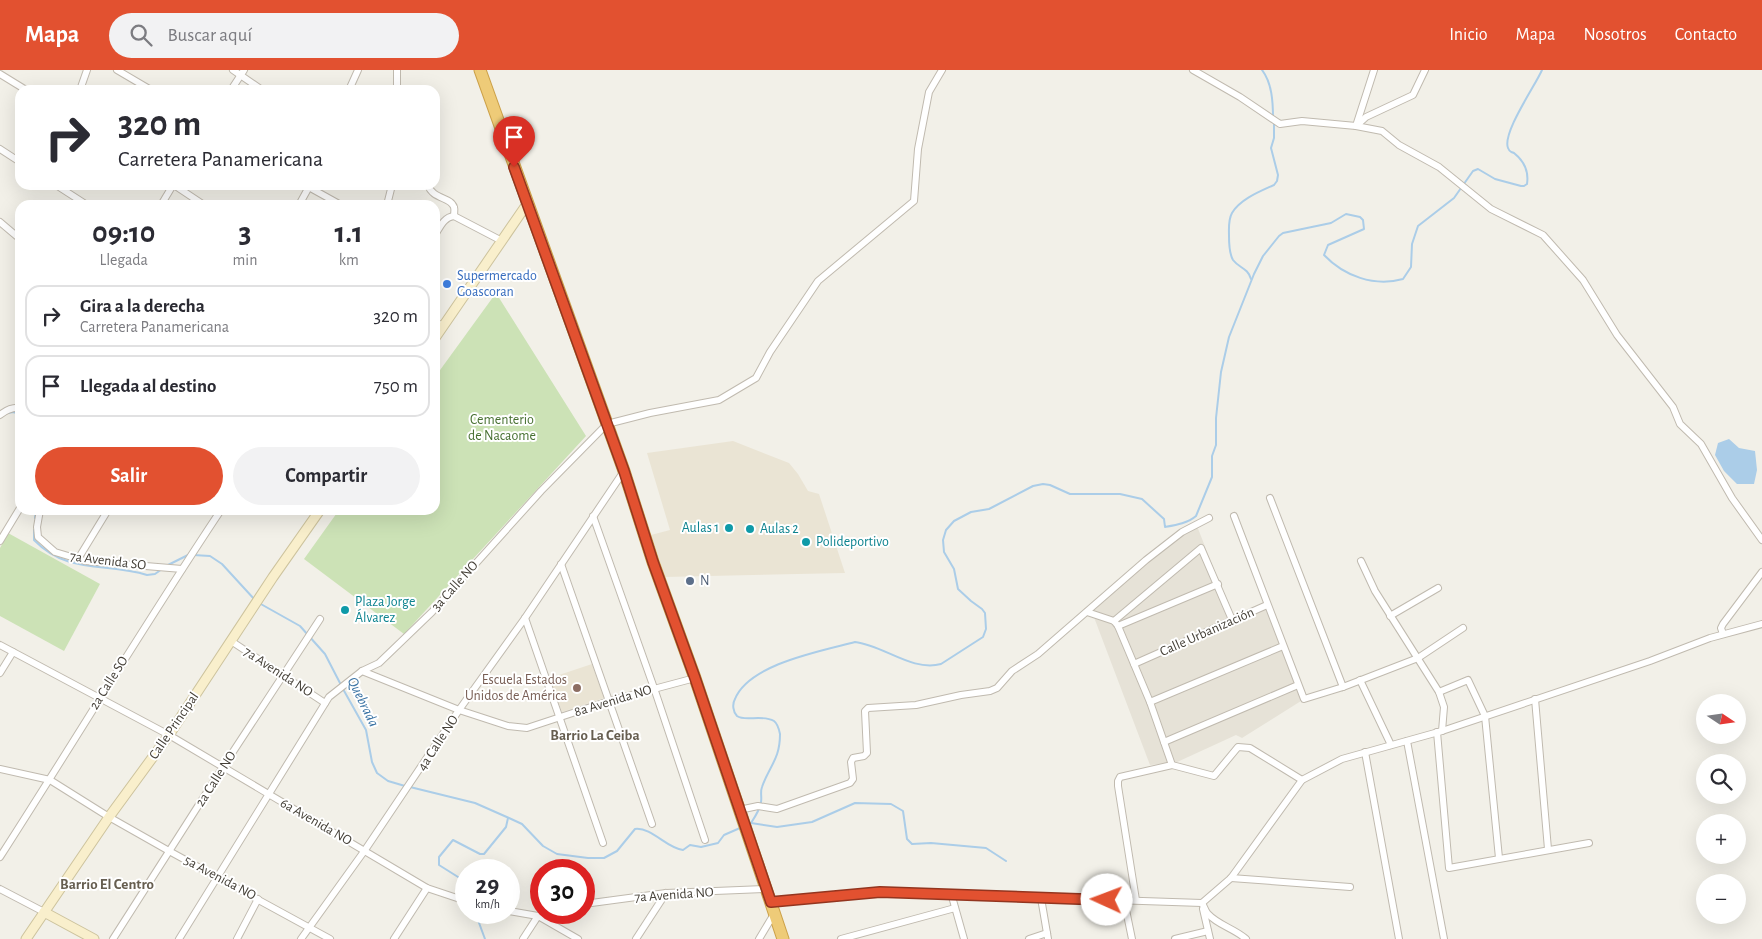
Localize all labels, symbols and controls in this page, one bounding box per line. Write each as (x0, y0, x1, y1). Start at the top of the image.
search box (109, 13, 459, 58)
icon: search (127, 21, 155, 49)
text: Mapa (25, 23, 79, 47)
text: Buscar aquí (167, 26, 252, 45)
text: Inicio (1449, 26, 1488, 44)
text: Mapa (1516, 26, 1555, 44)
text: Nosotros (1583, 26, 1647, 44)
text: Contacto (1675, 26, 1737, 44)
icon: right (35, 105, 100, 170)
text: 320 m (118, 107, 201, 142)
pin (493, 116, 535, 167)
icon: arrive (500, 123, 528, 151)
text: Carretera Panamericana (118, 148, 323, 170)
text: 09:10 (92, 218, 155, 248)
text: 3 (238, 218, 251, 248)
text: 1.1 (334, 218, 363, 248)
text: Llegada (100, 252, 148, 268)
text: min (232, 252, 257, 268)
text: km (339, 252, 359, 268)
place label: Supermercado Goascoran (457, 269, 537, 299)
marker: Supermercado Goascoran (441, 278, 453, 290)
text: Gira a la derecha (80, 297, 205, 316)
icon: right (37, 302, 65, 330)
text: 320 m (373, 307, 418, 326)
text: Carretera Panamericana (80, 319, 229, 335)
icon: arrive (37, 372, 65, 400)
text: Llegada al destino (80, 377, 217, 396)
text: 750 m (374, 377, 418, 396)
park label: Cementerio de Nacaome (468, 413, 536, 443)
button: Salir (35, 447, 223, 505)
button: Compartir (233, 447, 420, 505)
place label: Aulas 1 (682, 521, 719, 535)
marker: Aulas 1 (723, 522, 735, 534)
place label: Aulas 2 (760, 522, 799, 536)
marker: Aulas 2 (744, 523, 756, 535)
place label: Polideportivo (816, 535, 889, 549)
marker: Polideportivo (800, 536, 812, 548)
street label: 7a Avenida SO (69, 549, 147, 573)
street label: 3a Calle NO (429, 558, 481, 614)
place label: N (700, 574, 710, 588)
marker: N (684, 575, 696, 587)
place label: Plaza Jorge Álvarez (355, 595, 415, 625)
marker: Plaza Jorge Álvarez (339, 604, 351, 616)
street label: Calle Urbanización (1158, 605, 1256, 659)
street label: 7a Avenida NO (241, 644, 315, 700)
street label: 2a Calle SO (87, 654, 131, 712)
place label: Escuela Estados Unidos de América (465, 673, 568, 703)
water label: Quebrada (345, 675, 381, 729)
marker: Escuela Estados Unidos de América (571, 682, 583, 694)
street label: 8a Avenida NO (573, 683, 654, 719)
street label: Calle Principal (147, 690, 201, 762)
north arrow (1696, 694, 1746, 744)
map controls (1696, 694, 1746, 924)
street label: 4a Calle NO (415, 713, 461, 773)
district label: Barrio La Ceiba (550, 728, 640, 743)
street label: 2a Calle NO (193, 749, 239, 809)
button: search (1696, 754, 1746, 804)
street label: 6a Avenida NO (278, 796, 354, 848)
button: + (1696, 814, 1746, 864)
street label: 5a Avenida NO (182, 853, 258, 903)
speed limit sign: 30 (530, 859, 595, 924)
text: 29 (476, 873, 499, 898)
position arrow (1080, 873, 1132, 925)
button: − (1696, 874, 1746, 924)
district label: Barrio El Centro (60, 877, 154, 892)
street label: 7a Avenida NO (634, 885, 714, 905)
text: km/h (475, 898, 500, 910)

